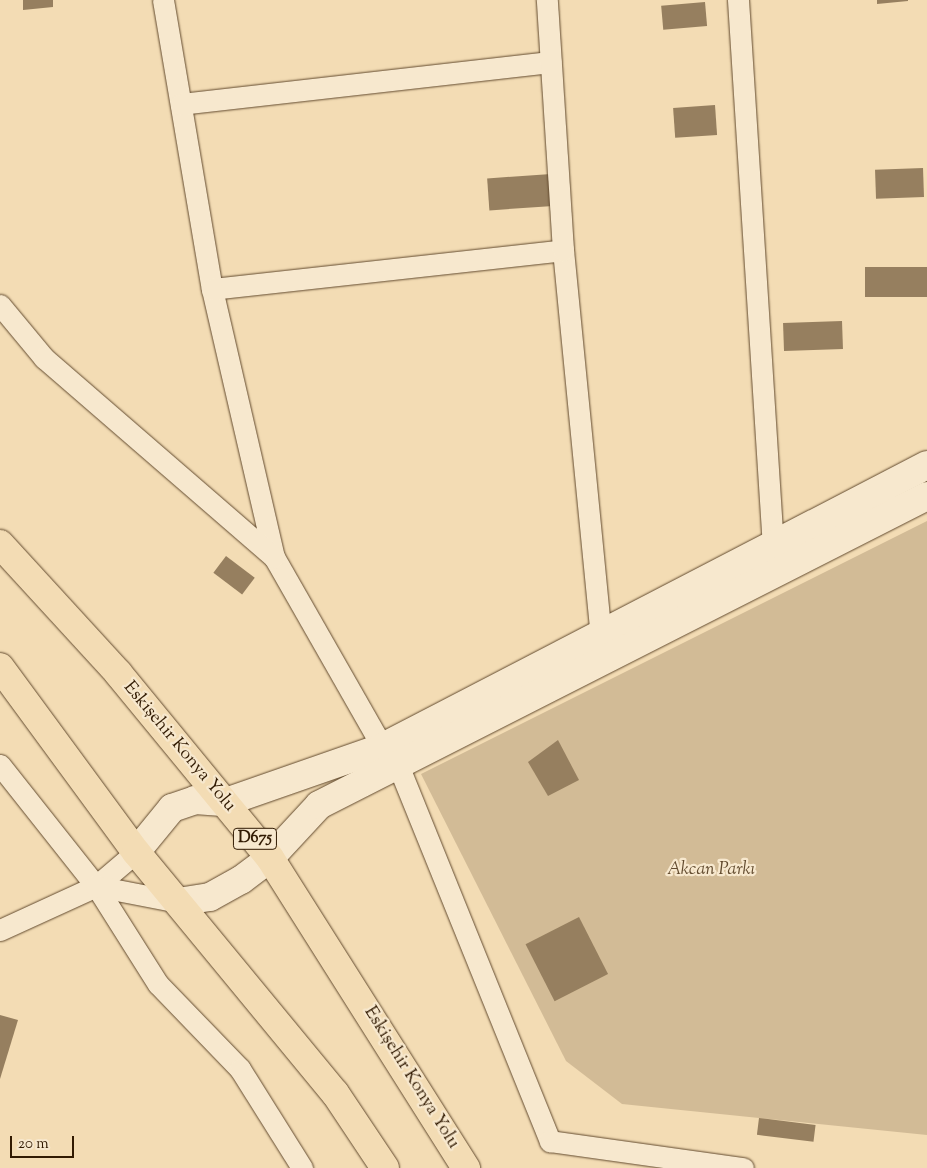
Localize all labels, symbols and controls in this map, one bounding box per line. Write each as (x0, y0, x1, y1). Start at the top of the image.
street label: Eskişehir Konya Yolu (118, 677, 240, 817)
road number: D675 (232, 826, 278, 852)
park label: Akcan Parkı (667, 859, 755, 881)
street label: Eskişehir Konya Yolu (358, 1003, 464, 1153)
scale bar (12, 1126, 76, 1158)
text: 20 m (18, 1134, 49, 1155)

